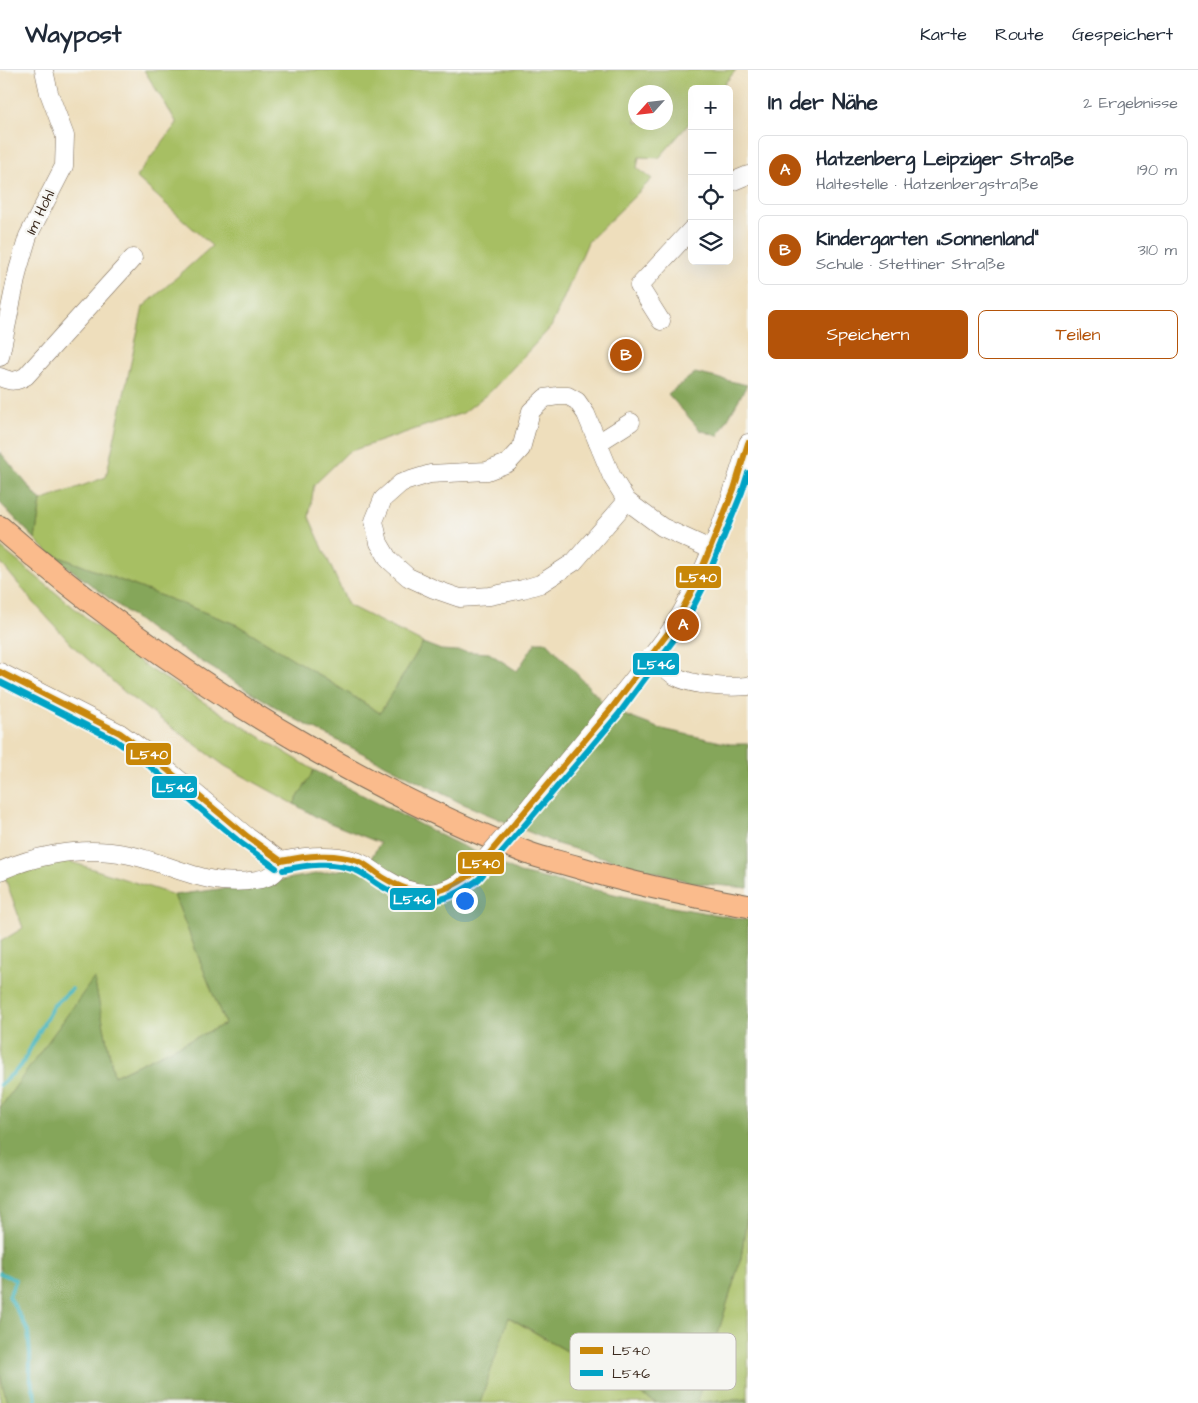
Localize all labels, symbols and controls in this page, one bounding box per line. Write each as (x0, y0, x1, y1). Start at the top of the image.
text: Waypost (25, 18, 122, 52)
text: Karte (920, 22, 967, 47)
text: Route (995, 22, 1044, 47)
text: Gespeichert (1072, 22, 1173, 47)
north arrow (628, 85, 673, 130)
map controls (688, 85, 733, 265)
button: + (688, 85, 733, 130)
text: In der Nähe (768, 88, 878, 117)
text: 2 Ergebnisse (1083, 92, 1178, 114)
button: − (688, 130, 733, 175)
text: Hatzenberg Leipziger Straße (816, 146, 1074, 173)
text: A (780, 159, 790, 181)
text: 190 m (1137, 159, 1177, 181)
text: Haltestelle · Hatzenbergstraße (816, 173, 1038, 195)
button: locate (688, 175, 733, 220)
street label: Im Hohl (21, 186, 60, 238)
button: layers (688, 220, 733, 265)
text: Kindergarten „Sonnenland“ (816, 226, 1039, 253)
text: B (779, 239, 791, 261)
text: 310 m (1138, 239, 1177, 261)
text: Schule · Stettiner Straße (816, 253, 1005, 275)
button: Speichern (768, 310, 968, 359)
button: Teilen (978, 310, 1178, 359)
pin: B (610, 336, 642, 374)
line badge: L540 (675, 565, 722, 589)
text: L540 (679, 568, 717, 588)
pin: A (667, 606, 699, 644)
line badge: L546 (632, 652, 680, 676)
text: L546 (637, 655, 675, 675)
line badge: L540 (125, 742, 172, 766)
text: L540 (130, 745, 168, 765)
line badge: L546 (151, 775, 198, 799)
text: L546 (156, 778, 194, 798)
line badge: L540 (457, 851, 505, 875)
text: L540 (462, 854, 500, 874)
line badge: L546 (389, 887, 436, 911)
your location (452, 888, 478, 914)
text: L546 (393, 890, 431, 910)
legend (570, 1333, 736, 1390)
text: L540 (612, 1341, 650, 1361)
text: L546 (612, 1364, 650, 1384)

